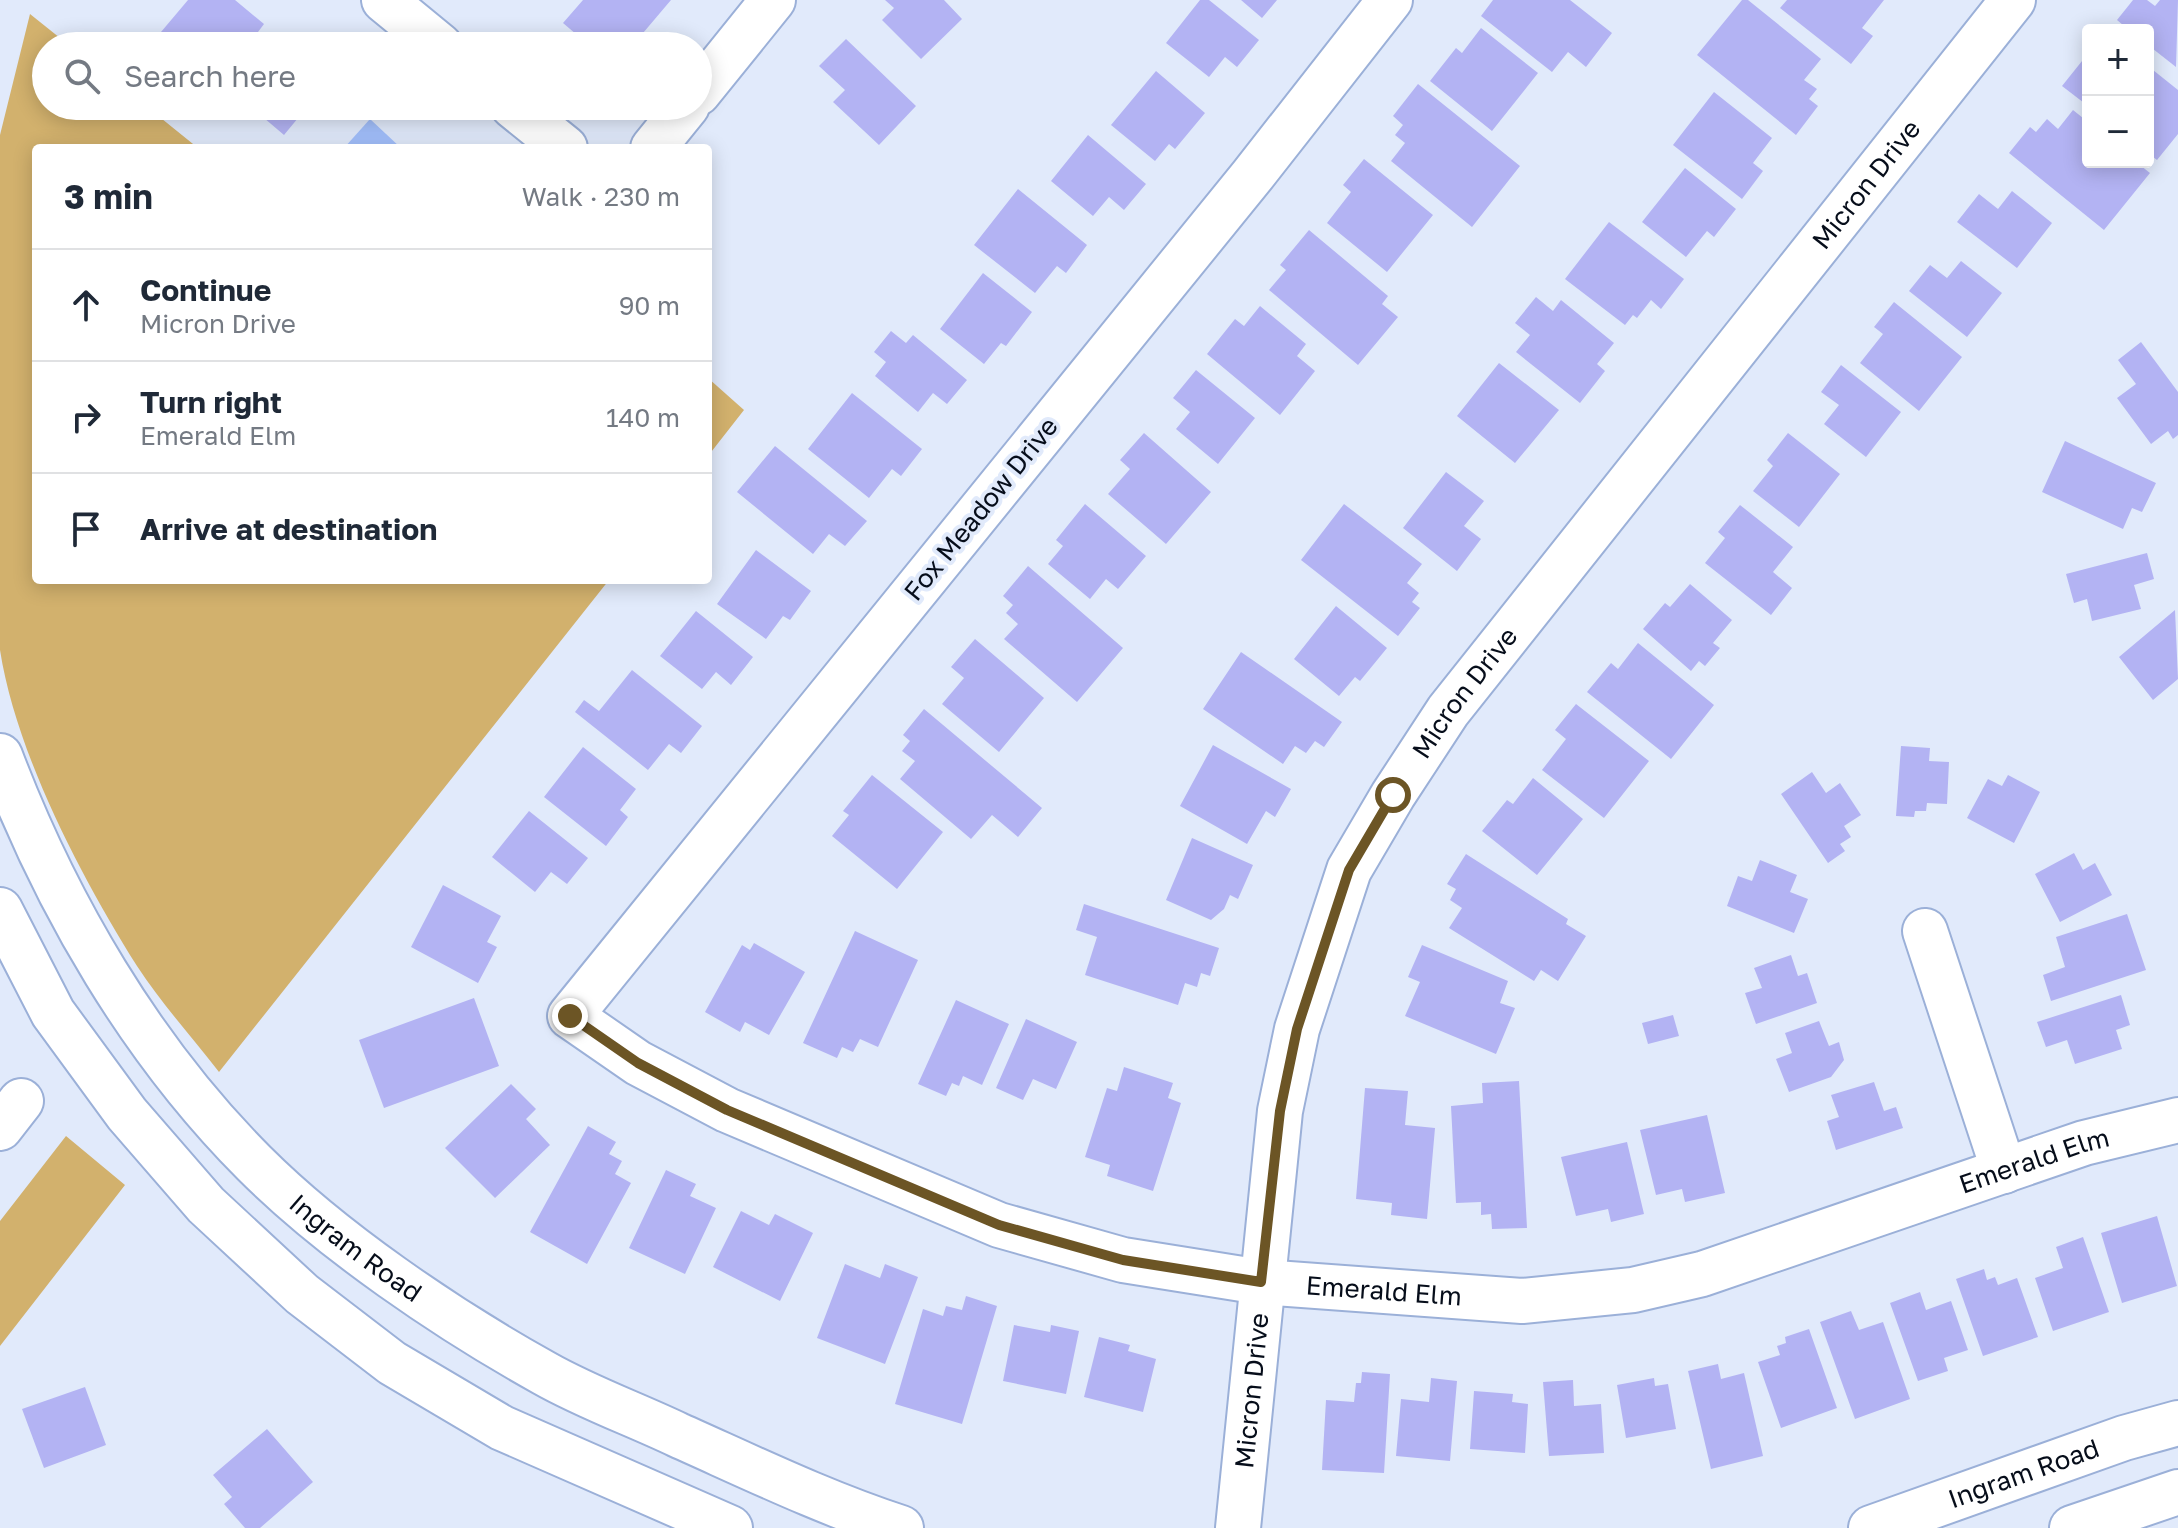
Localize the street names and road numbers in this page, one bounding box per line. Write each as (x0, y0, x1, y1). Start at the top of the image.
street label: Micron Drive (1805, 113, 1927, 255)
street label: Fox Meadow Drive (897, 411, 1064, 606)
street label: Micron Drive (1405, 621, 1524, 764)
street label: Emerald Elm (1955, 1121, 2112, 1200)
street label: Ingram Road (283, 1187, 428, 1308)
street label: Emerald Elm (1305, 1269, 1463, 1312)
street label: Micron Drive (1228, 1311, 1275, 1470)
street label: Ingram Road (1944, 1432, 2103, 1514)

